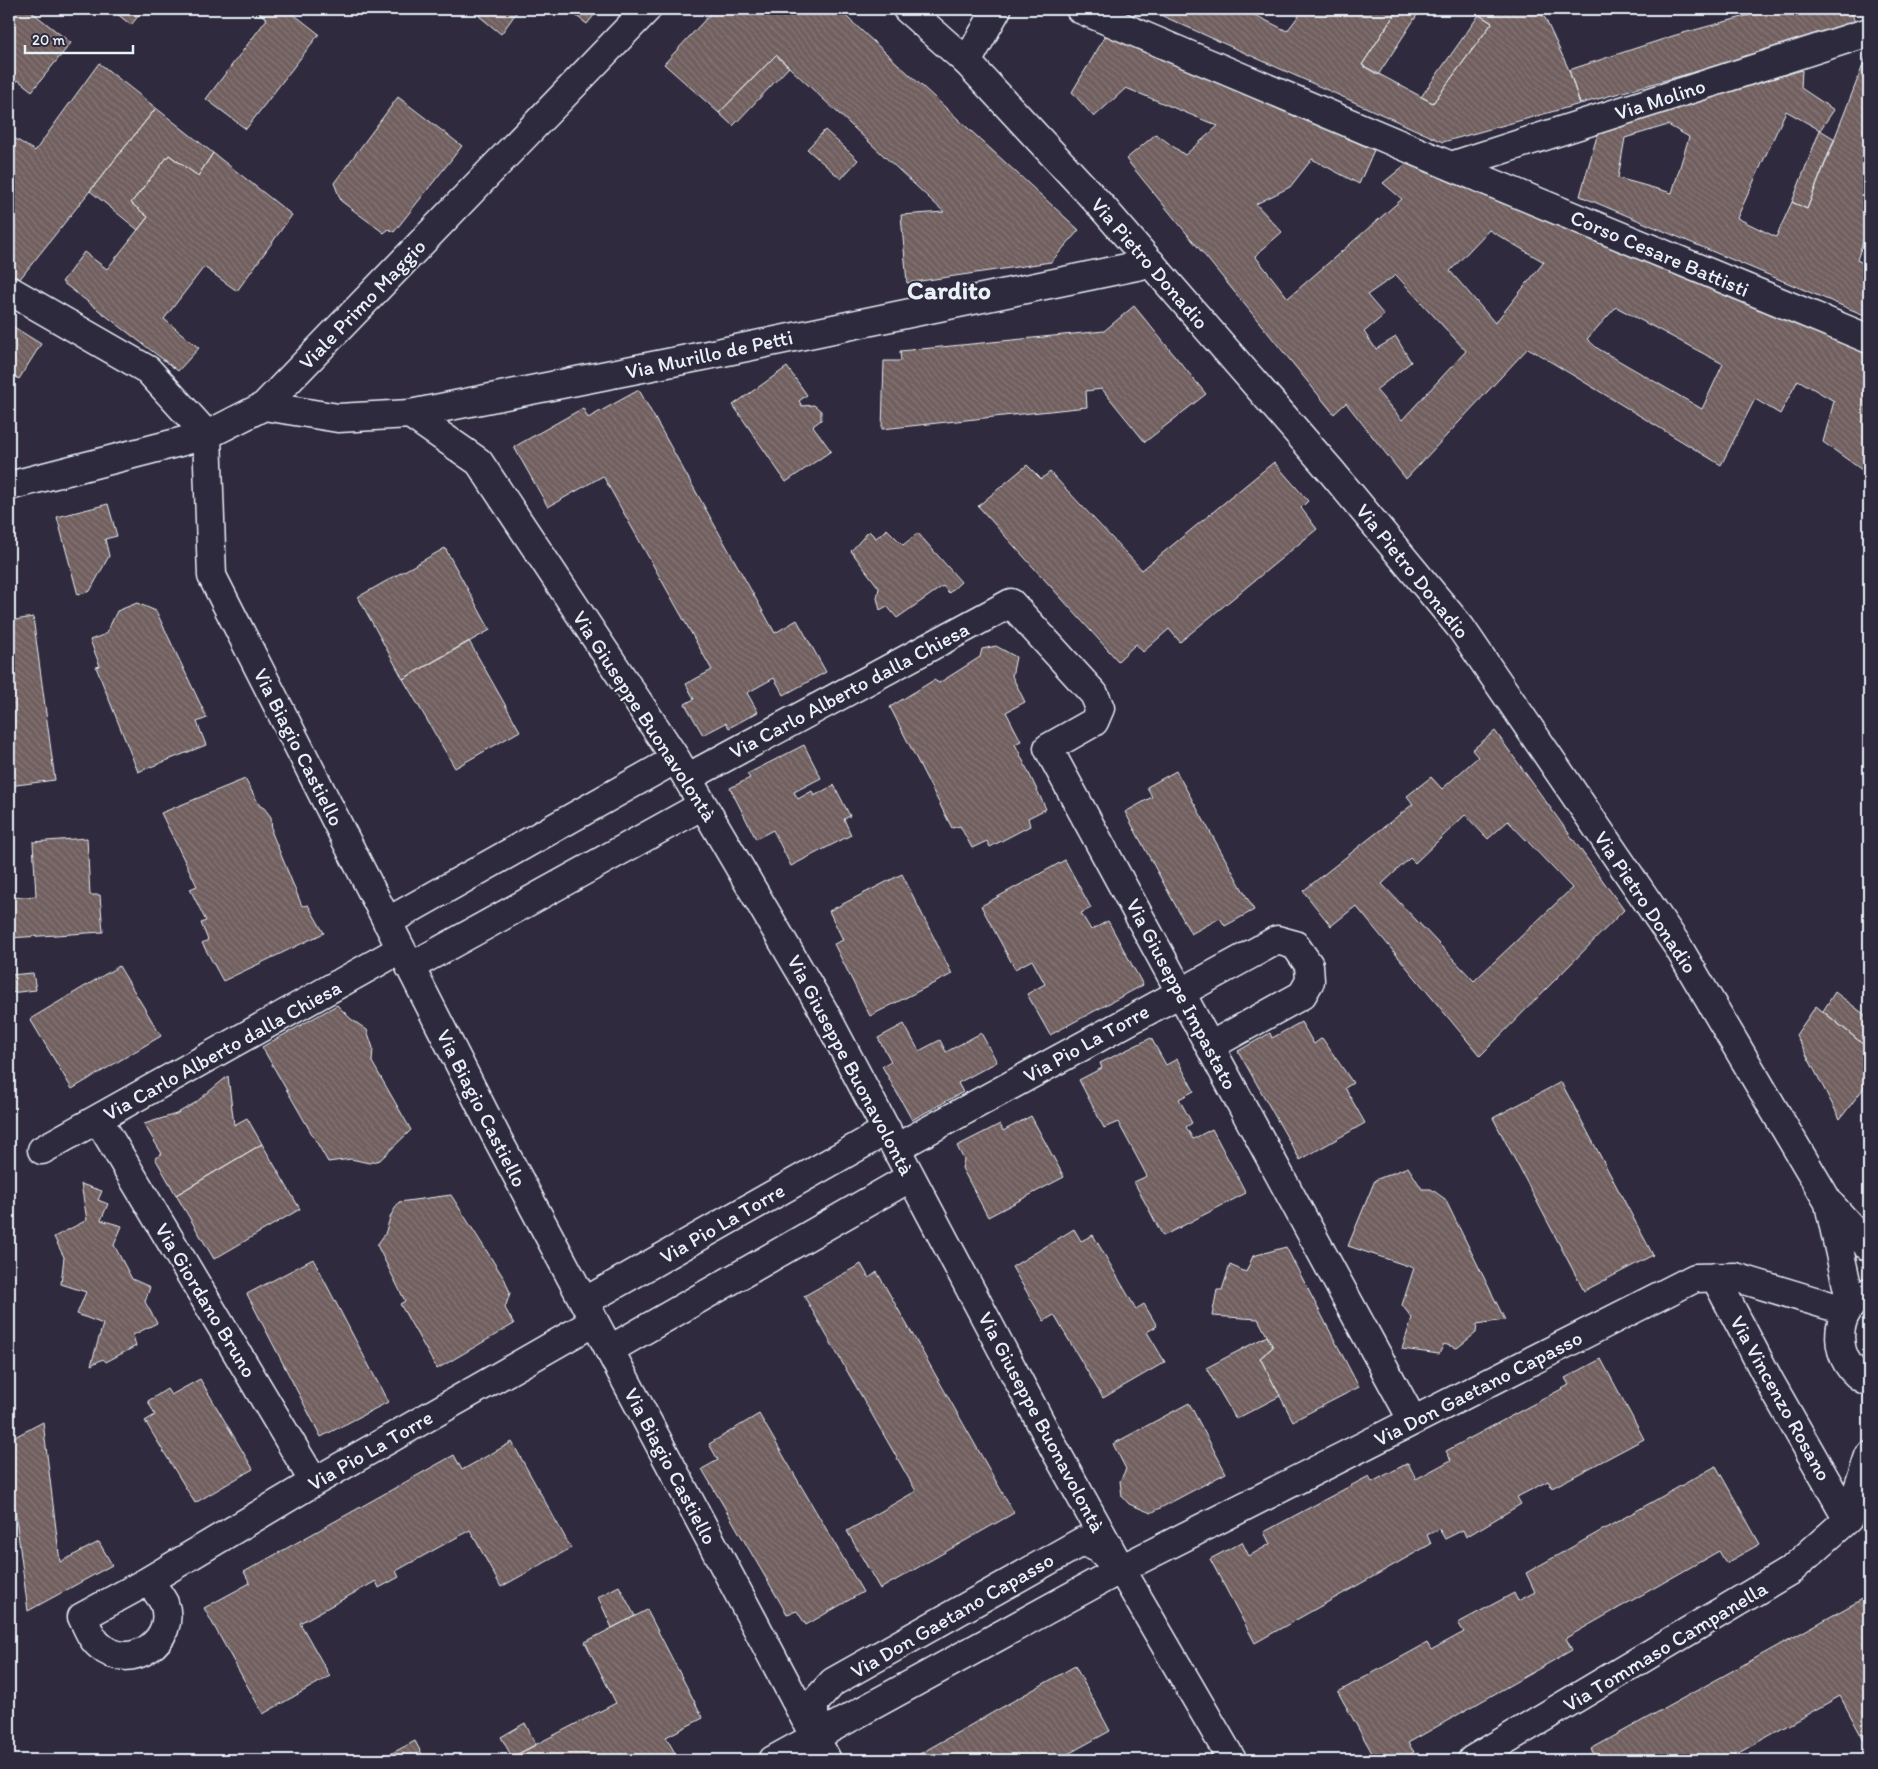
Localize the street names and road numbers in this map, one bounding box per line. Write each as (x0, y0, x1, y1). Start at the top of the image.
street label: Via Molino (1612, 73, 1708, 125)
street label: Via Pietro Donadio (1086, 192, 1214, 334)
street label: Corso Cesare Battisti (1567, 204, 1753, 302)
street label: Viale Primo Maggio (293, 233, 431, 375)
street label: Via Murillo de Petti (623, 324, 795, 384)
street label: Via Pietro Donadio (1351, 498, 1475, 644)
street label: Via Giuseppe Buonavolontà (567, 606, 723, 826)
street label: Via Carlo Alberto dalla Chiesa (725, 616, 973, 764)
street label: Via Biagio Castiello (248, 664, 350, 830)
street label: Via Pietro Donadio (1589, 826, 1703, 978)
street label: Via Giuseppe Impastato (1121, 894, 1243, 1094)
street label: Via Giuseppe Buonavolontà (782, 950, 920, 1180)
street label: Via Carlo Alberto dalla Chiesa (99, 974, 345, 1126)
street label: Via Pio La Torre (1019, 998, 1153, 1088)
street label: Via Biagio Castiello (431, 1025, 533, 1191)
street label: Via Pio La Torre (655, 1177, 789, 1269)
street label: Via Giordano Bruno (150, 1218, 262, 1382)
street label: Via Giuseppe Buonavolontà (973, 1307, 1111, 1537)
street label: Via Vincenzo Rosano (1725, 1311, 1837, 1485)
street label: Via Don Gaetano Capasso (1370, 1325, 1586, 1451)
street label: Via Biagio Castiello (619, 1383, 723, 1549)
street label: Via Pio La Torre (303, 1404, 437, 1496)
street label: Via Don Gaetano Capasso (846, 1547, 1058, 1683)
street label: Via Tommaso Campanella (1558, 1575, 1772, 1717)

